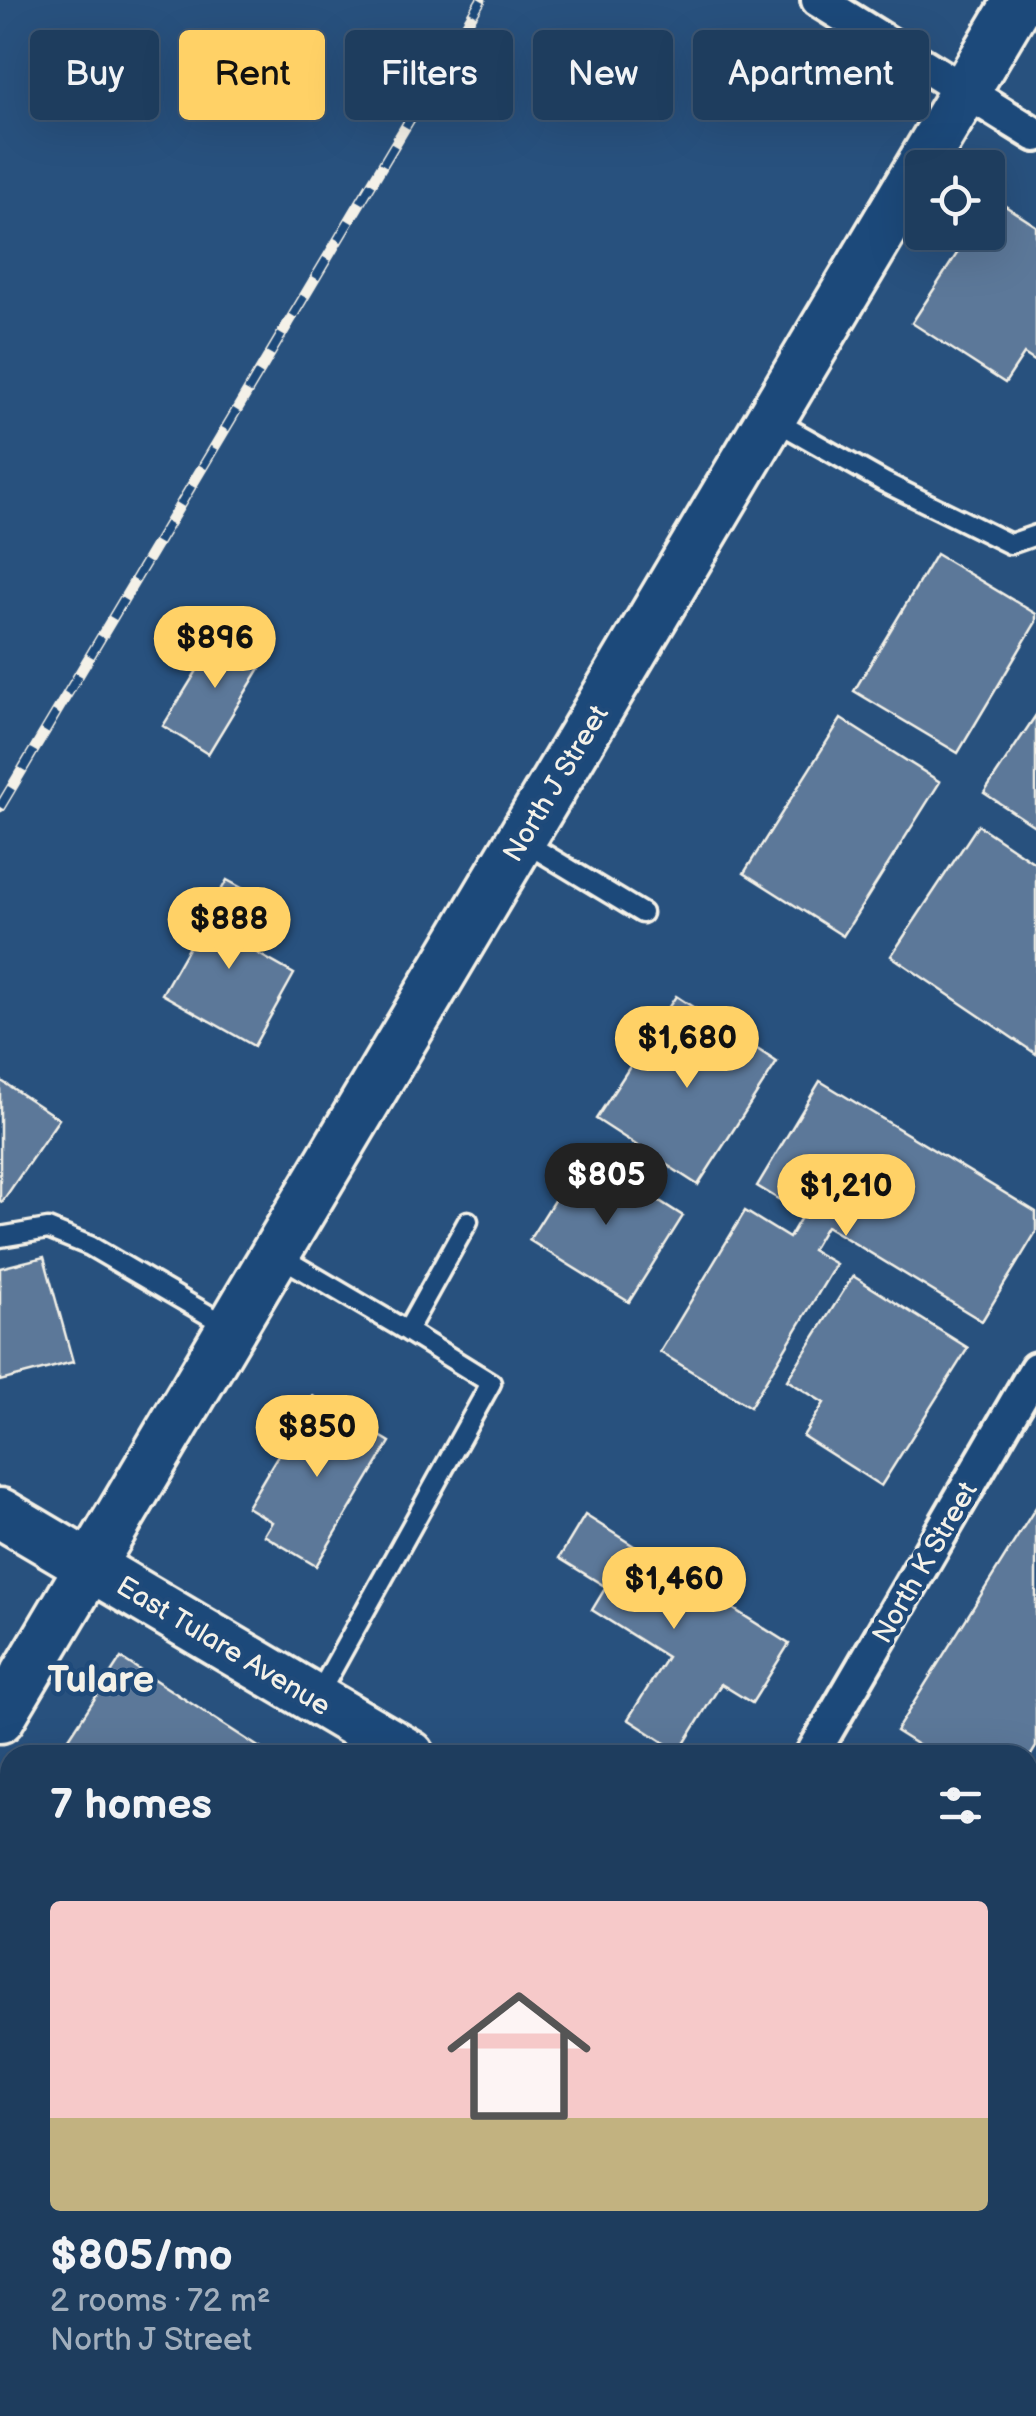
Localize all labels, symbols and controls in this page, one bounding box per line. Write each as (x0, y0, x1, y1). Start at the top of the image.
chip: Buy (30, 30, 159, 120)
chip: Rent (179, 30, 325, 120)
chip: Filters (345, 30, 513, 120)
chip: New (533, 30, 673, 120)
chip: Apartment (693, 30, 929, 120)
map controls (905, 150, 1005, 250)
button: locate (905, 150, 1005, 250)
pin: $896 (156, 606, 274, 691)
text: $896 (176, 619, 254, 658)
street label: North J Street (497, 699, 616, 868)
pin: $888 (170, 887, 288, 972)
text: $888 (190, 900, 268, 939)
pin: $1,680 (606, 1006, 768, 1091)
text: $1,680 (637, 1019, 737, 1058)
pin: $805 (547, 1143, 665, 1228)
pin: $1,210 (765, 1154, 927, 1239)
text: $805 (567, 1156, 645, 1195)
text: $1,210 (799, 1167, 893, 1206)
pin: $850 (258, 1395, 376, 1480)
text: $850 (278, 1408, 356, 1447)
street label: North K Street (866, 1476, 985, 1649)
pin: $1,460 (593, 1547, 755, 1632)
text: $1,460 (624, 1560, 724, 1599)
street label: East Tulare Avenue (110, 1569, 336, 1723)
district label: Tulare (48, 1658, 154, 1703)
icon: filters (933, 1778, 988, 1833)
text: 7 homes (50, 1780, 212, 1831)
icon: home (429, 1966, 609, 2146)
text: $805/mo (50, 2231, 233, 2282)
text: 2 rooms · 72 m² (50, 2282, 271, 2321)
text: North J Street (50, 2321, 252, 2360)

